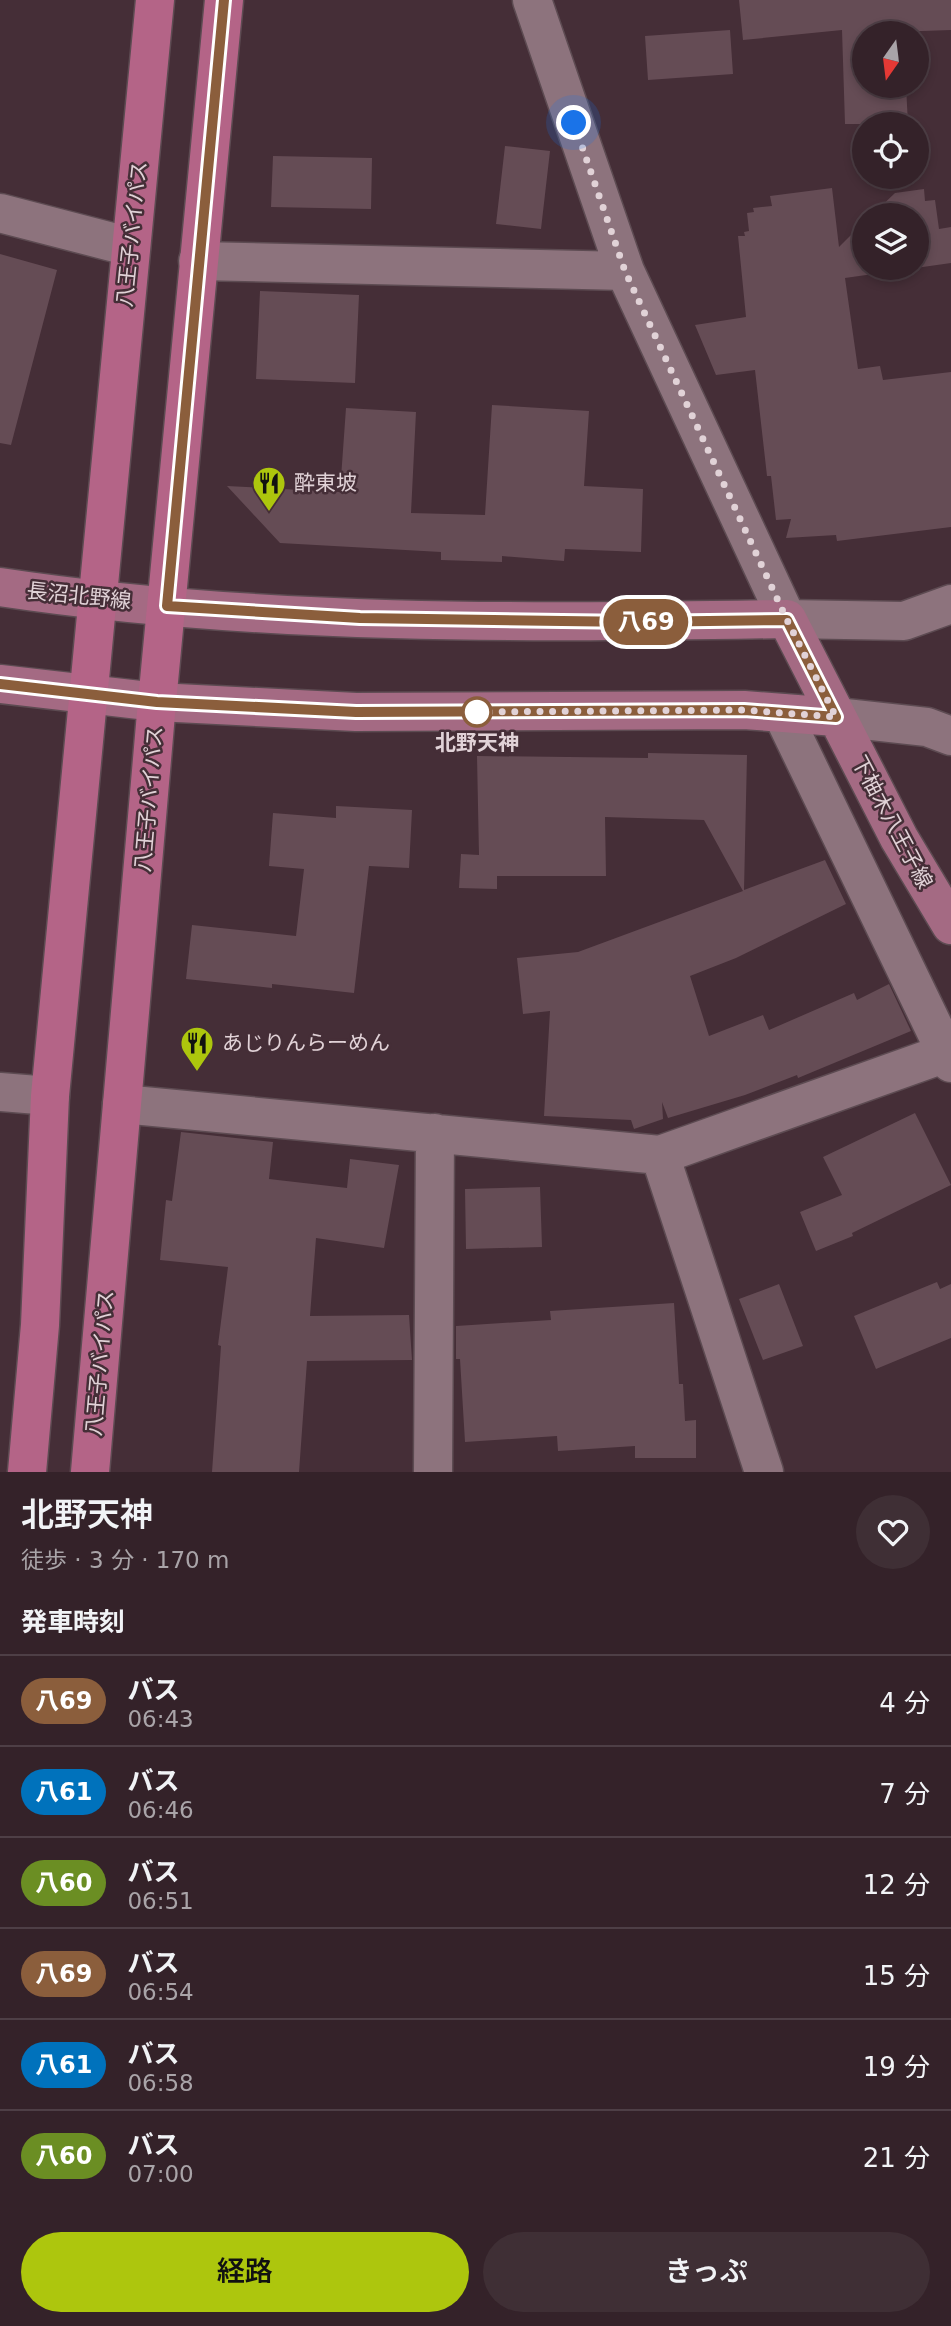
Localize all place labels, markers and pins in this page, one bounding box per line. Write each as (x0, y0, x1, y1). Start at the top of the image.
restaurant icon: 酔東坡 (250, 464, 288, 513)
place label: 酔東坡 (294, 471, 357, 495)
marker: 北野天神 (462, 697, 492, 727)
place label: 北野天神 (435, 731, 519, 755)
restaurant icon: あじりんらーめん (178, 1024, 216, 1073)
place label: あじりんらーめん (222, 1031, 390, 1055)

